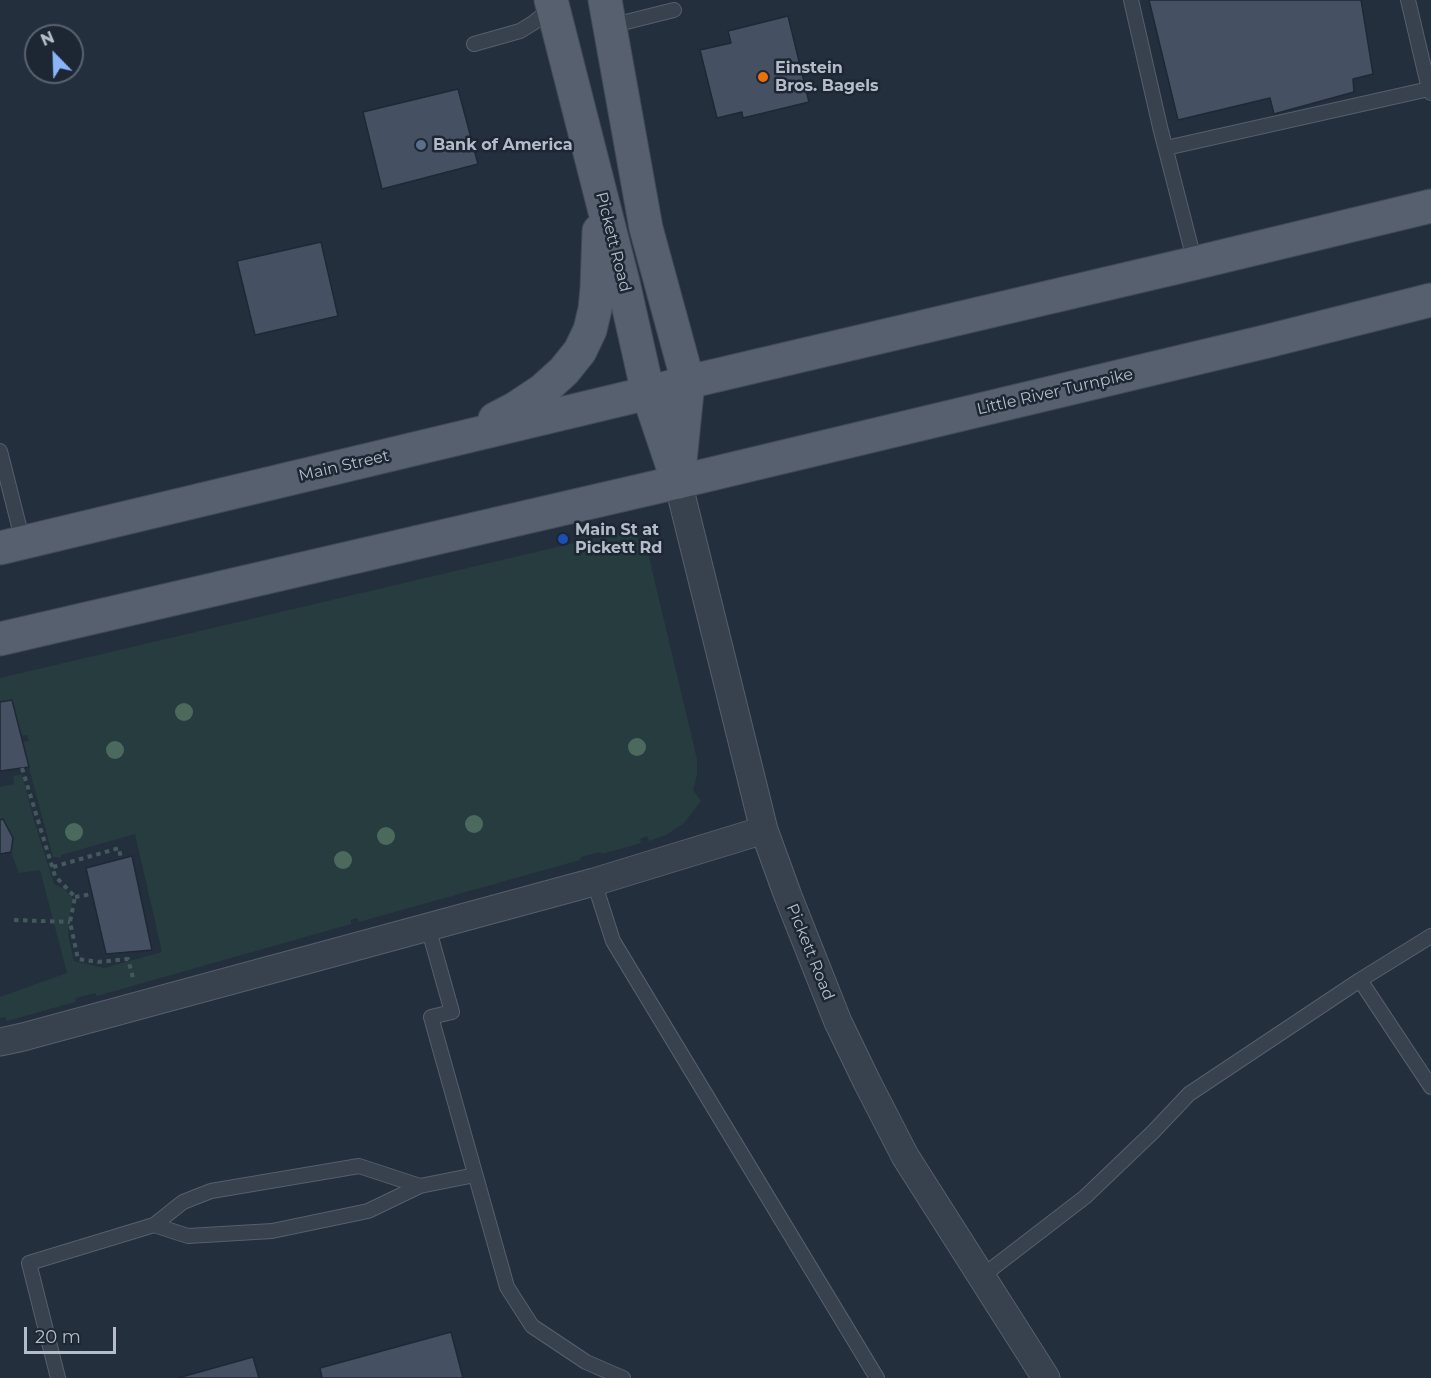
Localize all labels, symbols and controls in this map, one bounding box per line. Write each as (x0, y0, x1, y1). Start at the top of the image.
north arrow (24, 24, 84, 84)
text: N (38, 28, 57, 50)
place label: Einstein Bros. Bagels (775, 58, 878, 96)
marker: Einstein Bros. Bagels (756, 70, 770, 84)
place label: Bank of America (433, 135, 573, 155)
marker: Bank of America (414, 138, 428, 152)
street label: Pickett Road (591, 190, 635, 294)
street label: Little River Turnpike (975, 365, 1135, 419)
street label: Main Street (297, 446, 391, 486)
place label: Main St at Pickett Rd (575, 520, 662, 558)
marker: Main St at Pickett Rd (556, 532, 570, 546)
street label: Pickett Road (782, 901, 838, 1003)
scale bar (27, 1315, 118, 1353)
text: 20 m (35, 1326, 81, 1348)

